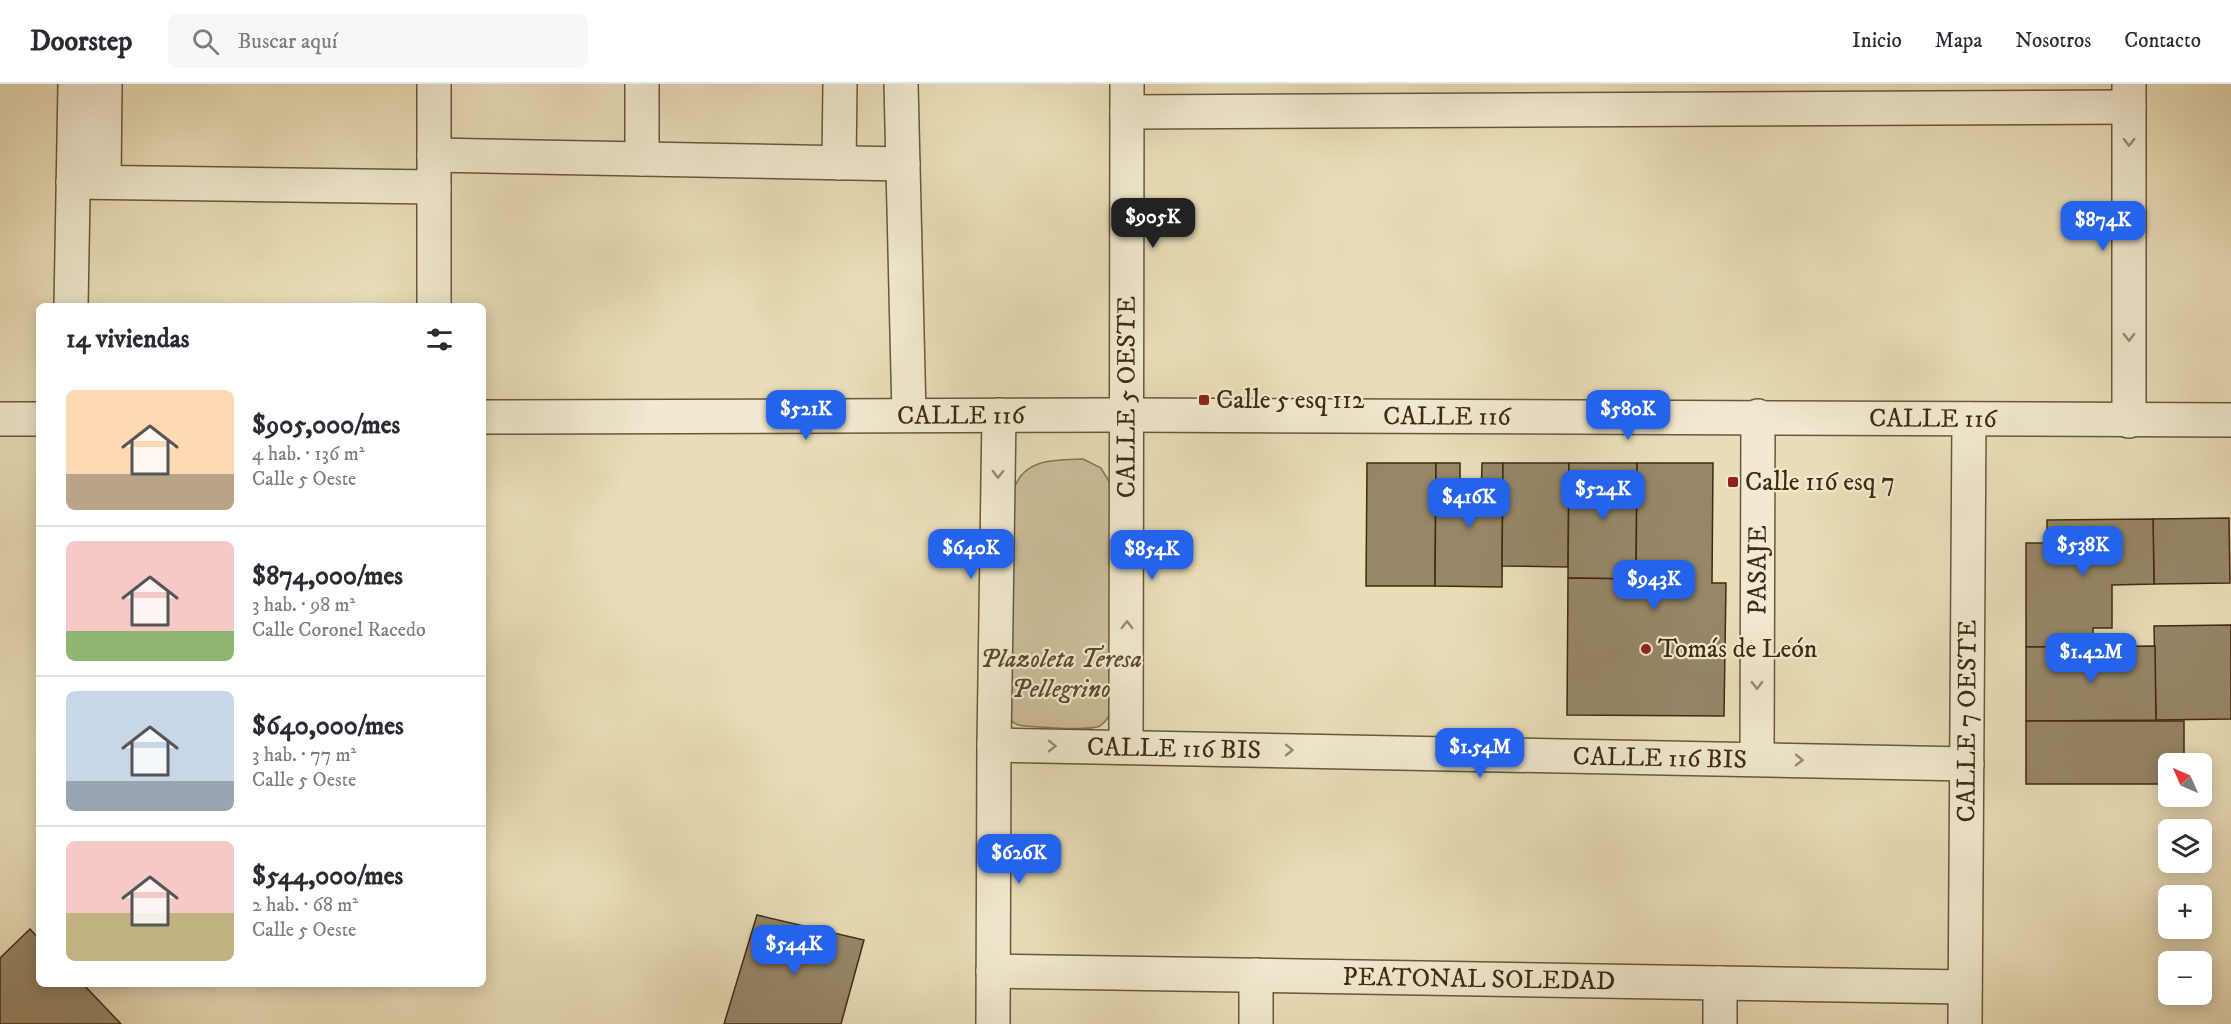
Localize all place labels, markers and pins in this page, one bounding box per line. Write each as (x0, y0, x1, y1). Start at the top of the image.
pin: $905K (1111, 198, 1195, 249)
pin: $874K (2061, 201, 2145, 252)
place label: Calle 5 esq 112 (1216, 384, 1365, 417)
pin: $521K (764, 390, 848, 441)
pin: $580K (1586, 390, 1670, 441)
marker: Calle 5 esq 112 (1197, 393, 1211, 407)
place label: Calle 116 esq 7 (1745, 466, 1895, 499)
pin: $524K (1561, 470, 1645, 521)
marker: Calle 116 esq 7 (1726, 475, 1740, 489)
pin: $416K (1427, 478, 1511, 529)
pin: $538K (2041, 526, 2125, 577)
pin: $640K (929, 529, 1013, 580)
pin: $854K (1110, 530, 1194, 581)
pin: $943K (1612, 560, 1696, 611)
place label: Tomás de León (1658, 633, 1818, 666)
pin: $1.42M (2042, 633, 2140, 684)
marker: Tomás de León (1639, 642, 1653, 656)
pin: $1.54M (1431, 728, 1529, 779)
pin: $626K (977, 834, 1061, 885)
pin: $544K (752, 925, 836, 976)

